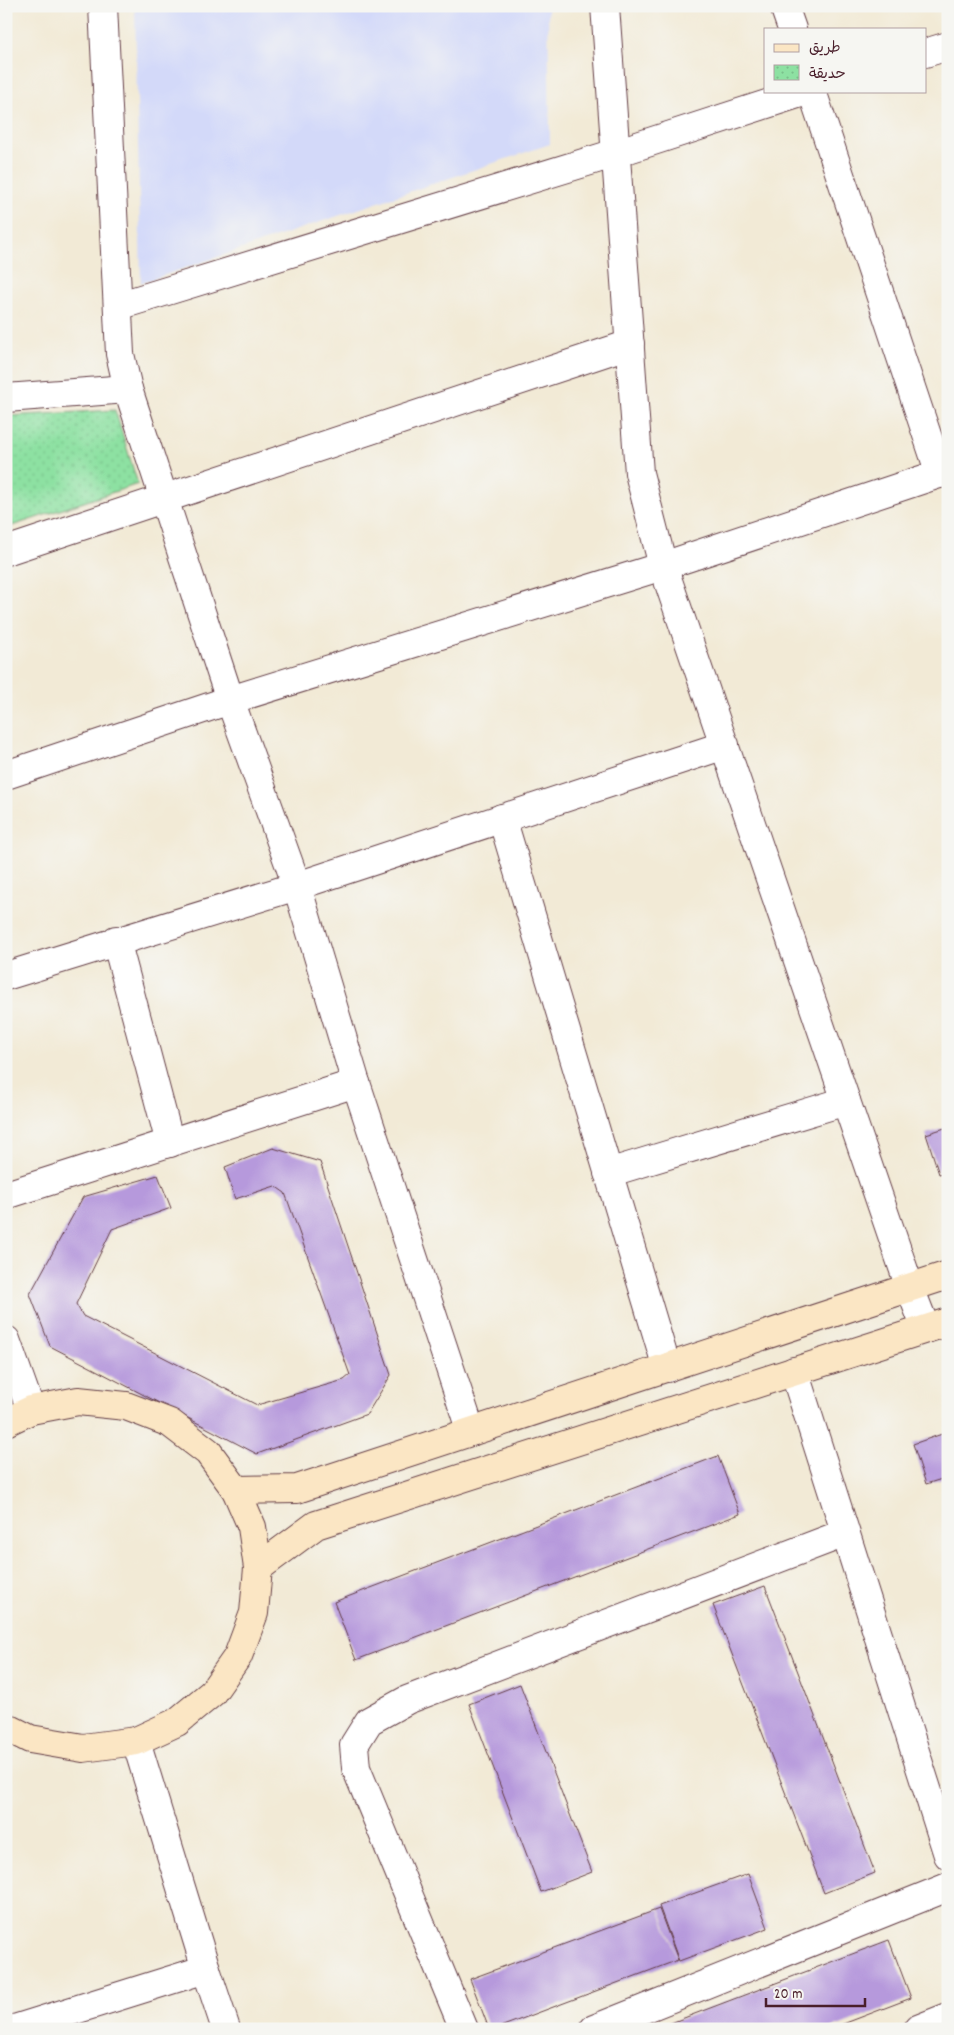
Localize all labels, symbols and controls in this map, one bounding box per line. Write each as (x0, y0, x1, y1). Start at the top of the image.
legend (764, 28, 926, 92)
text: طريق (809, 38, 841, 60)
text: حديقة (809, 64, 846, 86)
scale bar (766, 1975, 865, 2007)
text: 20 m (774, 1984, 802, 2006)

